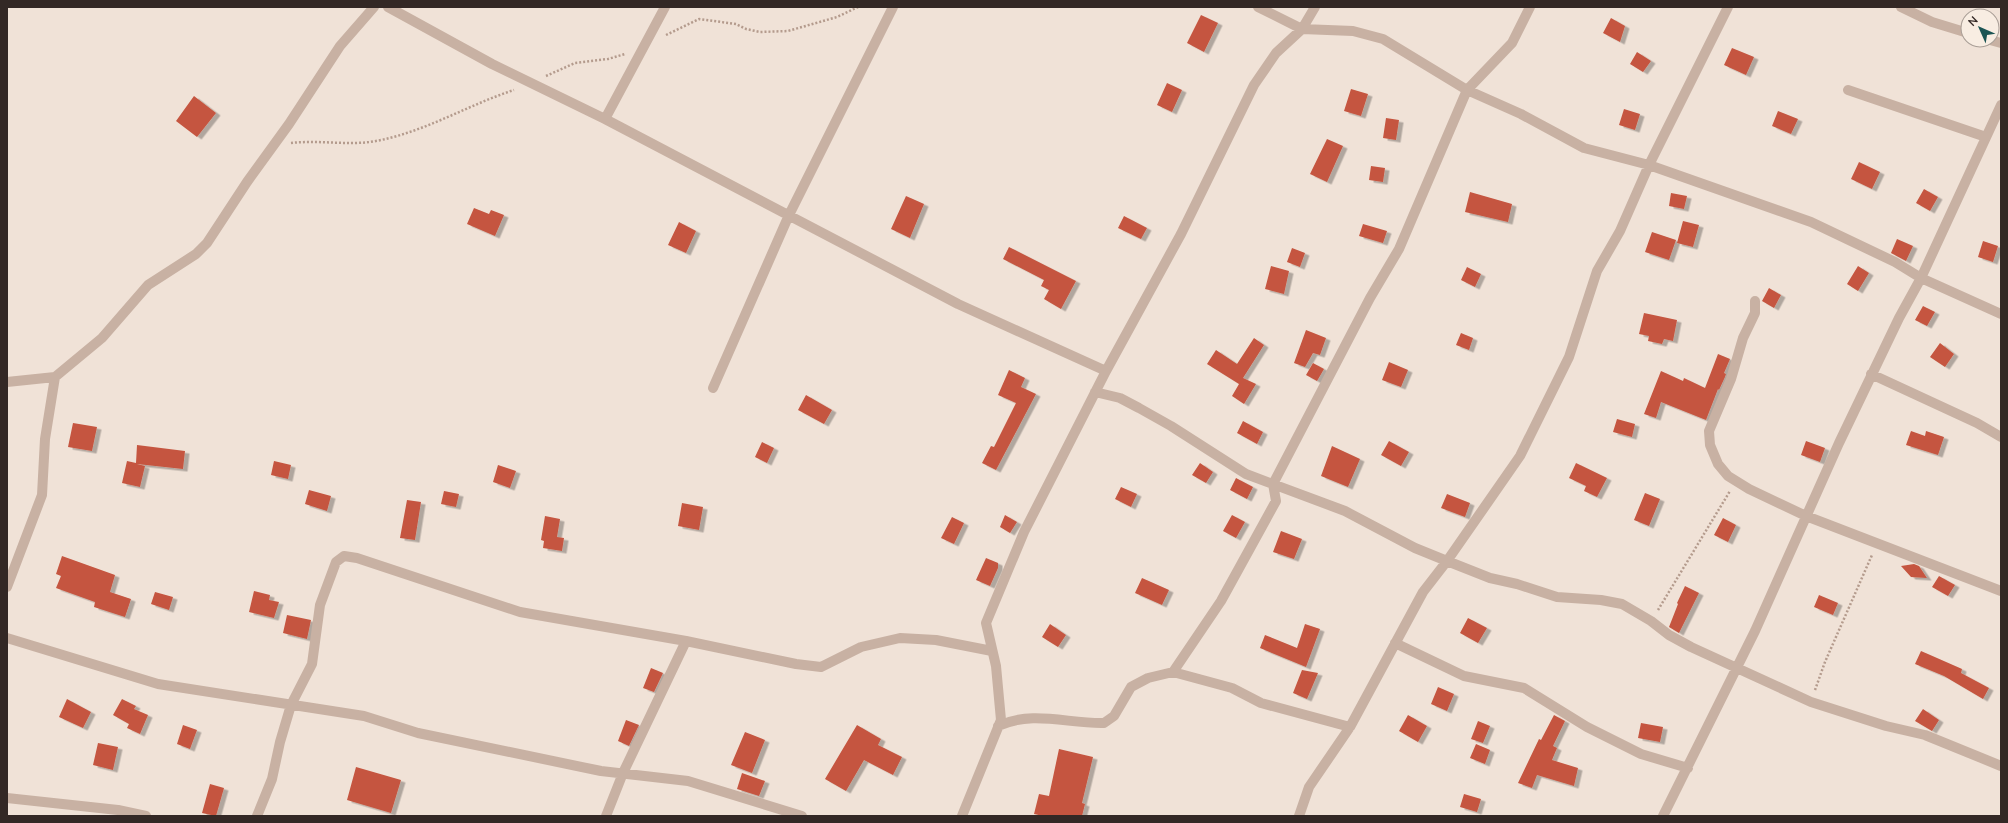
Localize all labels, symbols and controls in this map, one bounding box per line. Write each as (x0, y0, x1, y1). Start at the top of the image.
north arrow (1960, 8, 2000, 48)
text: N (1965, 13, 1981, 29)

